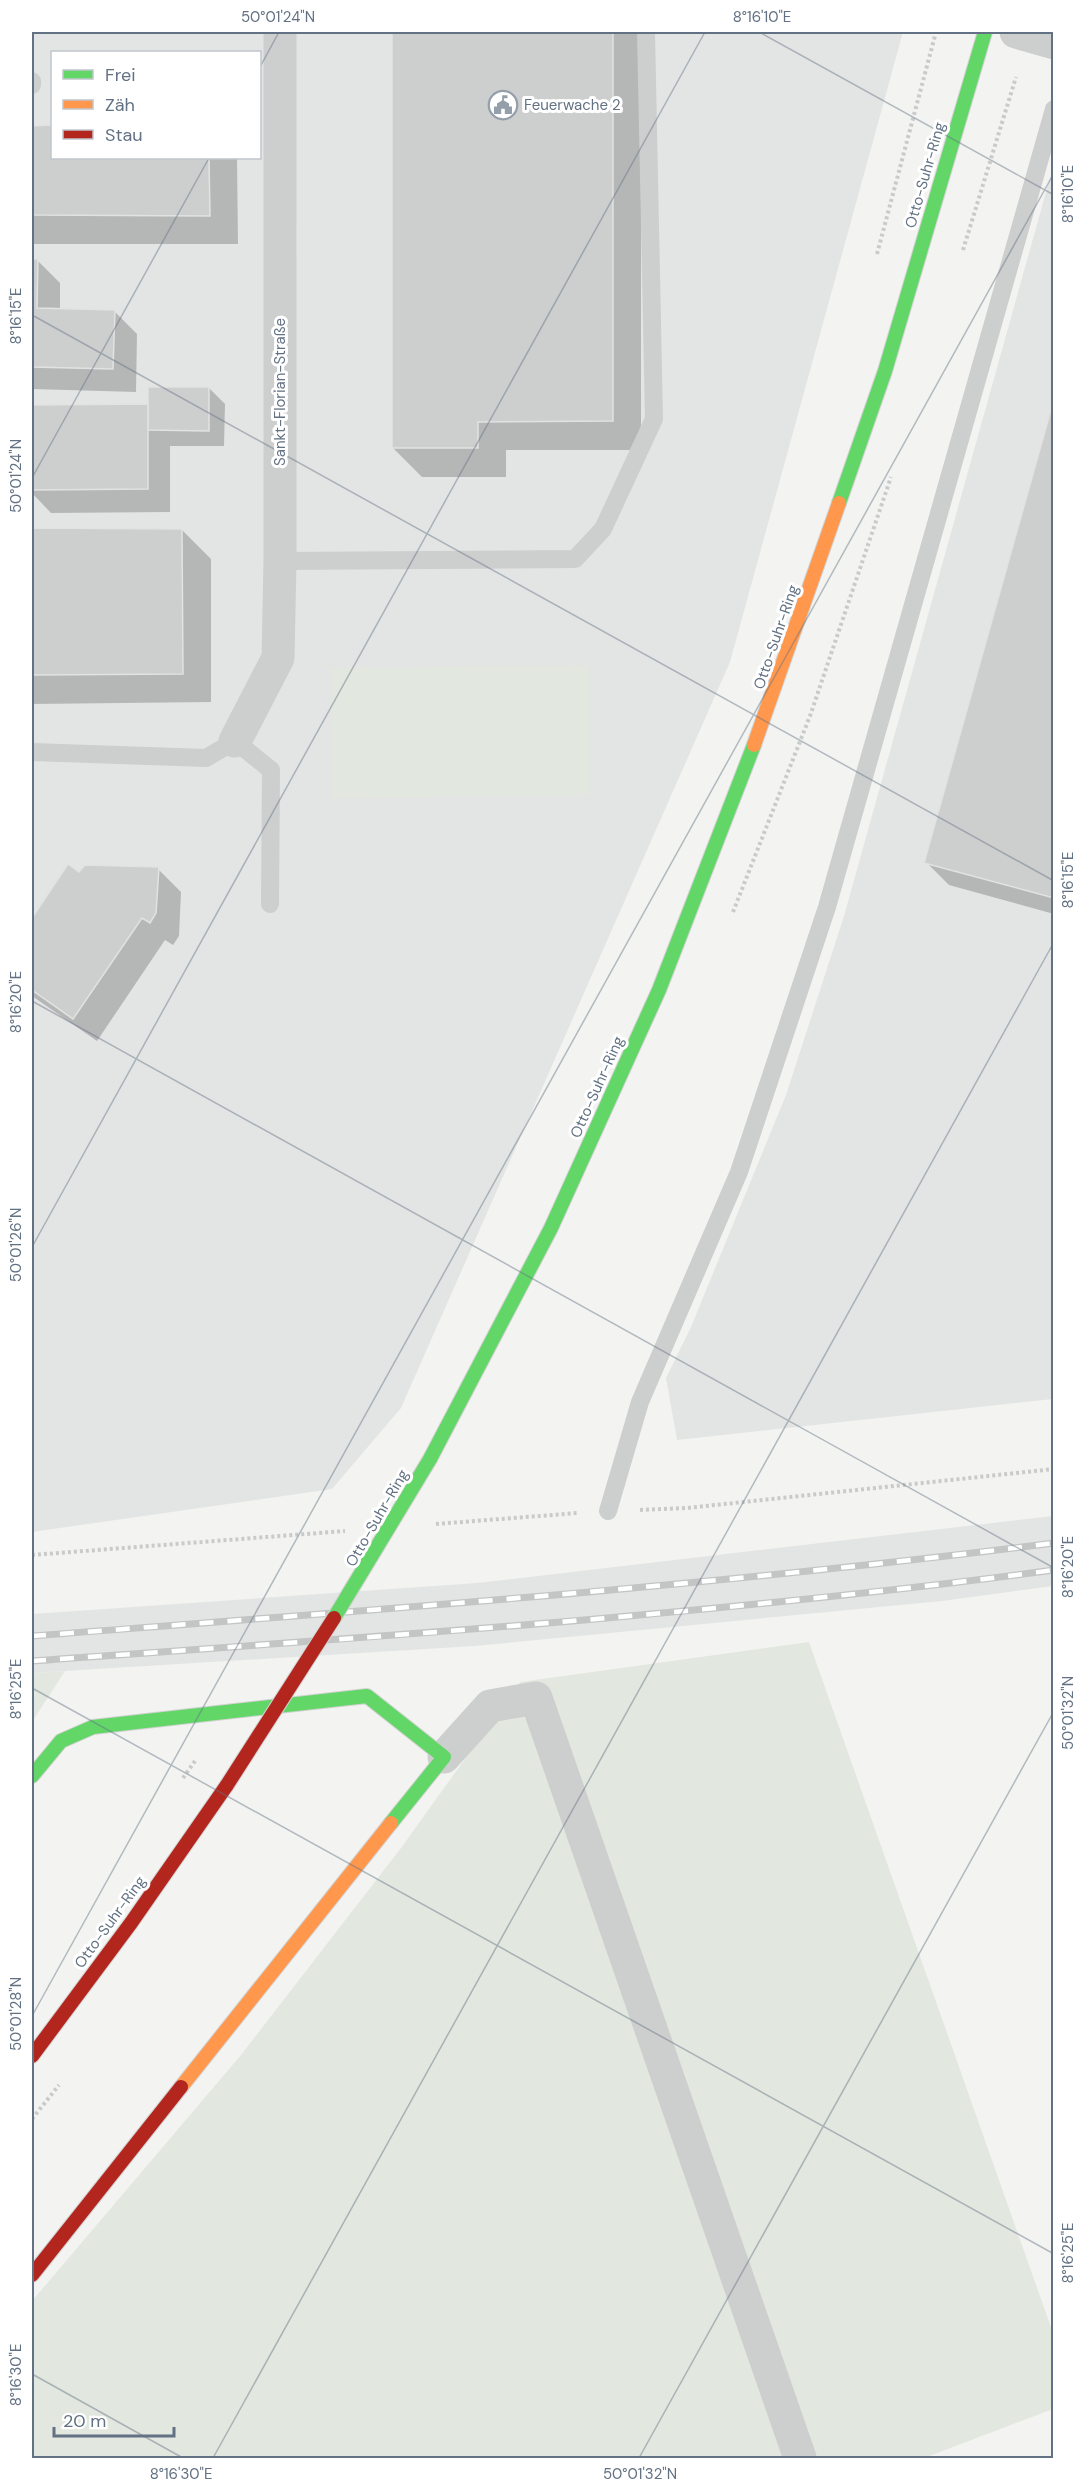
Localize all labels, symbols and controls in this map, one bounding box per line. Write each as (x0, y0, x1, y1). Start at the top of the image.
text: 50°01'24"N (241, 7, 315, 27)
text: 8°16'10"E (733, 7, 791, 27)
legend (51, 51, 261, 159)
text: Frei (105, 63, 136, 87)
public building icon: Feuerwache 2 (487, 89, 519, 121)
text: Zäh (105, 93, 135, 117)
place label: Feuerwache 2 (524, 95, 621, 115)
street label: Otto-Suhr-Ring (900, 120, 950, 230)
text: Stau (105, 123, 143, 147)
text: 8°16'10"E (1058, 165, 1078, 223)
text: 8°16'15"E (6, 287, 26, 345)
street label: Sankt-Florian-Straße (270, 318, 290, 466)
text: 50°01'24"N (6, 439, 26, 513)
street label: Otto-Suhr-Ring (749, 582, 803, 692)
text: 8°16'15"E (1058, 851, 1078, 909)
text: 8°16'20"E (6, 971, 26, 1033)
street label: Otto-Suhr-Ring (566, 1033, 628, 1141)
text: 50°01'26"N (6, 1208, 26, 1282)
street label: Otto-Suhr-Ring (341, 1466, 413, 1570)
text: 8°16'20"E (1058, 1536, 1078, 1598)
text: 8°16'25"E (6, 1658, 26, 1720)
text: 50°01'32"N (1058, 1676, 1078, 1750)
street label: Otto-Suhr-Ring (70, 1872, 150, 1972)
text: 50°01'28"N (6, 1977, 26, 2051)
text: 8°16'25"E (1058, 2222, 1078, 2284)
text: 8°16'30"E (6, 2344, 26, 2406)
scale bar (54, 2400, 174, 2438)
text: 20 m (63, 2409, 106, 2433)
text: 8°16'30"E (150, 2464, 212, 2484)
text: 50°01'32"N (603, 2464, 677, 2484)

